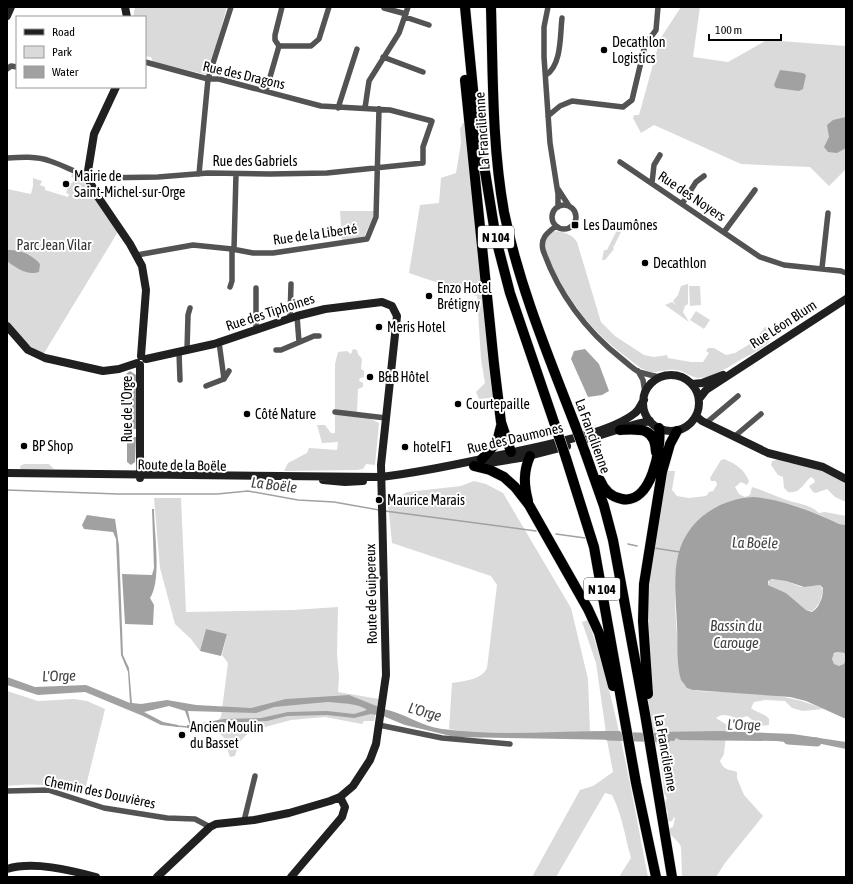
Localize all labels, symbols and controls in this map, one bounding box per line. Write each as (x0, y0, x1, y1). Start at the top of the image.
legend (16, 16, 146, 88)
scale bar (709, 16, 781, 42)
text: 100 m (715, 23, 742, 37)
text: Road (52, 25, 75, 39)
place label: Decathlon Logistics (612, 34, 666, 66)
text: Park (52, 45, 73, 59)
marker: Decathlon Logistics (599, 45, 609, 55)
street label: Rue des Dragons (201, 58, 287, 92)
text: Water (52, 65, 79, 79)
street label: La Francilienne (471, 92, 493, 170)
street label: Rue des Gabriels (213, 153, 297, 169)
place label: Mairie de Saint-Michel-sur-Orge (74, 168, 185, 200)
street label: Rue des Noyers (655, 168, 729, 224)
marker: Mairie de Saint-Michel-sur-Orge (61, 179, 71, 189)
place label: Les Daumônes (583, 217, 658, 233)
street label: Rue de la Liberté (272, 220, 358, 248)
marker: Les Daumônes (570, 220, 580, 230)
road number: N 104 (478, 226, 514, 248)
park label: Parc Jean Vilar (17, 237, 92, 253)
place label: Decathlon (653, 255, 707, 271)
marker: Decathlon (640, 258, 650, 268)
place label: Enzo Hotel Brétigny (437, 280, 492, 312)
street label: Rue des Tiphoines (224, 290, 316, 334)
marker: Enzo Hotel Brétigny (424, 291, 434, 301)
street label: Rue Léon Blum (747, 297, 819, 351)
place label: Meris Hotel (387, 319, 446, 335)
marker: Meris Hotel (374, 322, 384, 332)
place label: B&B Hôtel (378, 369, 429, 385)
marker: B&B Hôtel (365, 372, 375, 382)
street label: Rue de l'Orge (119, 376, 135, 442)
place label: Courtepaille (466, 396, 530, 412)
street label: La Francilienne (572, 397, 614, 475)
marker: Courtepaille (453, 399, 463, 409)
place label: Côté Nature (255, 406, 316, 422)
marker: Côté Nature (242, 409, 252, 419)
street label: Rue des Daumones (466, 419, 564, 457)
place label: BP Shop (32, 438, 74, 454)
place label: hotelF1 (413, 439, 453, 455)
marker: BP Shop (19, 441, 29, 451)
marker: hotelF1 (400, 442, 410, 452)
street label: Route de la Boële (137, 456, 227, 474)
water label: La Boële (250, 473, 298, 496)
place label: Maurice Marais (387, 492, 465, 508)
marker: Maurice Marais (374, 495, 384, 505)
water label: La Boële (732, 534, 779, 551)
street label: Route de Guipereux (362, 543, 380, 644)
road number: N 104 (584, 578, 620, 600)
water label: Bassin du Carouge (710, 617, 762, 651)
water label: L'Orge (42, 666, 76, 685)
water label: L'Orge (407, 699, 444, 724)
street label: La Francilienne (651, 713, 681, 793)
water label: L'Orge (727, 716, 761, 733)
place label: Ancien Moulin du Basset (190, 719, 264, 751)
marker: Ancien Moulin du Basset (177, 730, 187, 740)
street label: Chemin des Douvières (43, 772, 157, 812)

